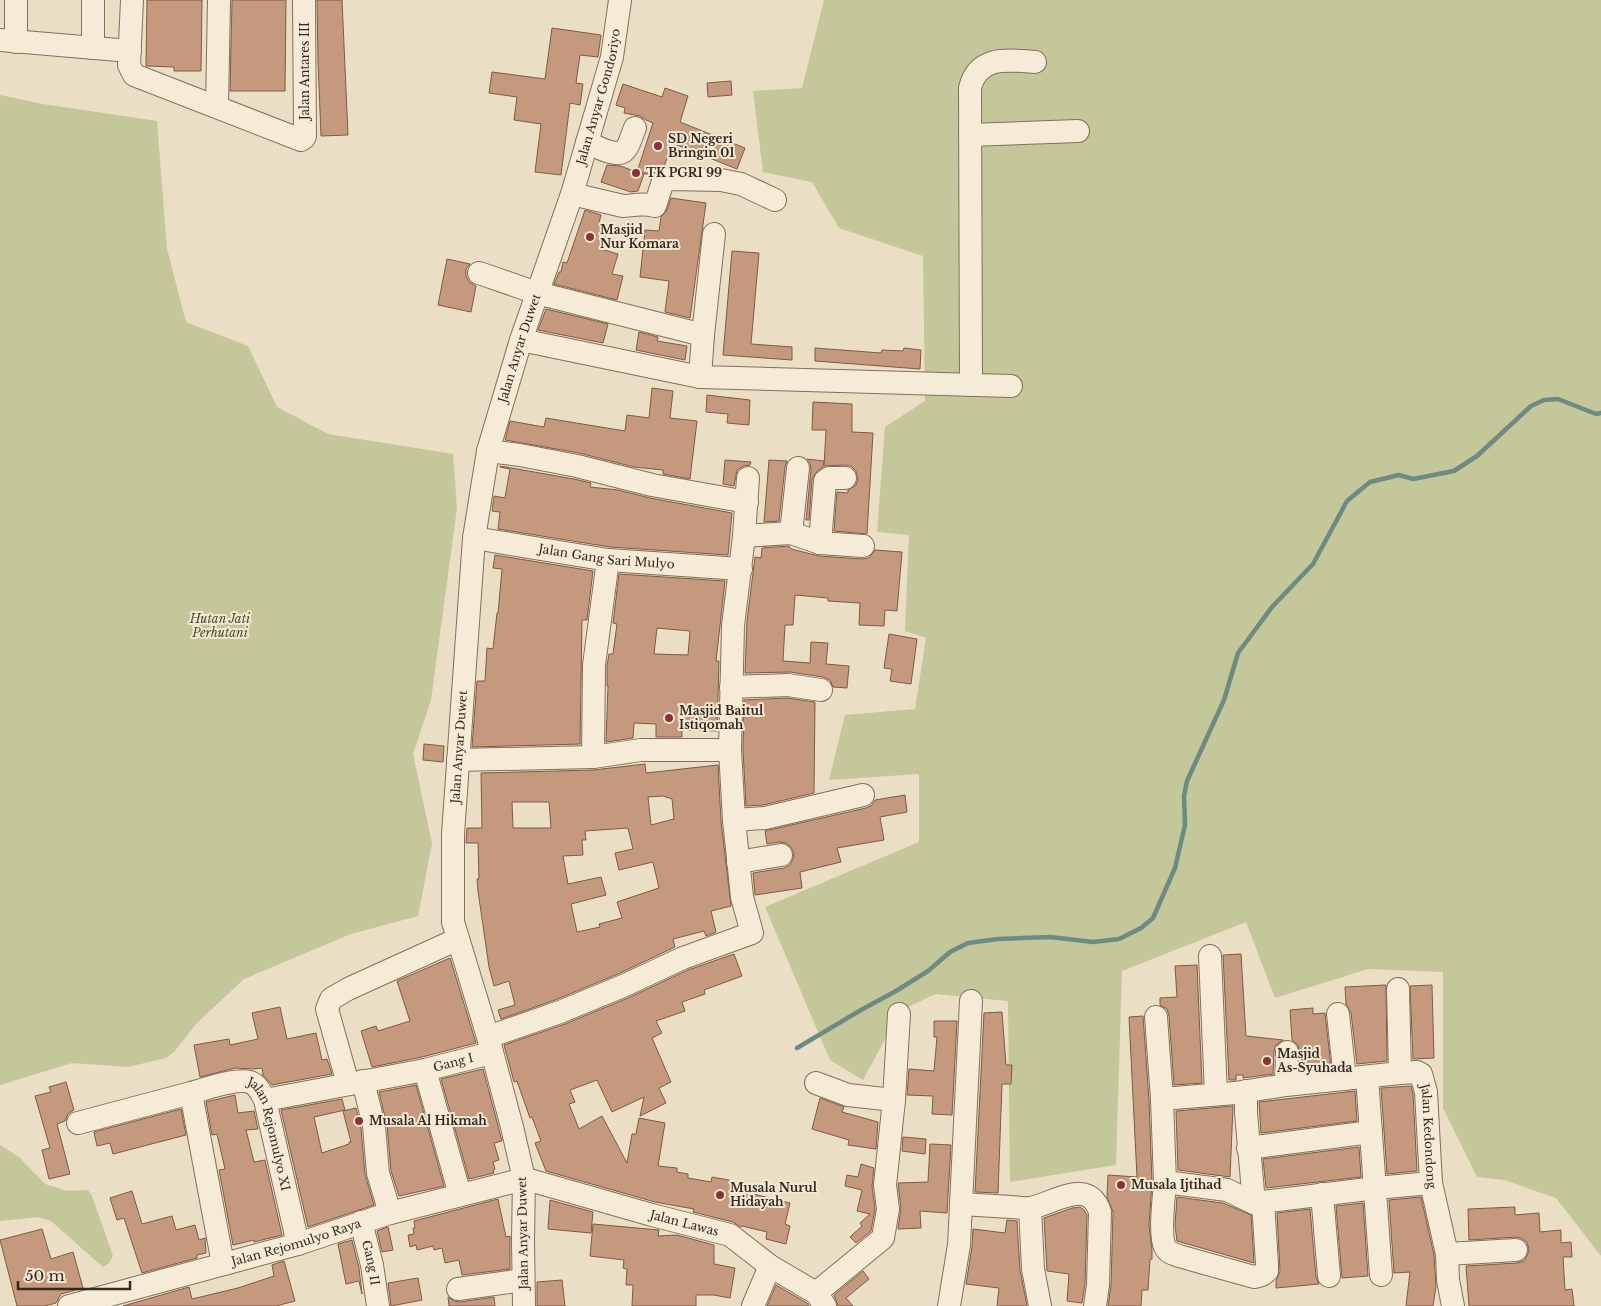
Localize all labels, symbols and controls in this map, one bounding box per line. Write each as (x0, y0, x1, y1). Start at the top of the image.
street label: Jalan Antares III (297, 22, 312, 122)
street label: Jalan Anyar Gondoriyo (572, 27, 623, 169)
place label: SD Negeri Bringin 01 (668, 131, 734, 160)
marker: SD Negeri Bringin 01 (652, 140, 664, 152)
place label: TK PGRI 99 (646, 165, 722, 180)
marker: TK PGRI 99 (630, 167, 642, 179)
place label: Masjid Nur Komara (600, 222, 679, 251)
marker: Masjid Nur Komara (584, 231, 596, 243)
street label: Jalan Anyar Duwet (494, 291, 544, 406)
street label: Jalan Gang Sari Mulyo (536, 540, 675, 571)
park label: Hutan Jati Perhutani (189, 611, 251, 640)
street label: Jalan Anyar Duwet (447, 689, 470, 806)
place label: Masjid Baitul Istiqomah (679, 703, 764, 732)
marker: Masjid Baitul Istiqomah (663, 712, 675, 724)
place label: Masjid As-Syuhada (1276, 1046, 1353, 1075)
street label: Gang I (431, 1050, 475, 1075)
marker: Masjid As-Syuhada (1261, 1055, 1273, 1067)
street label: Jalan Rejomulyo XI (244, 1073, 294, 1192)
street label: Jalan Kedondong (1417, 1080, 1440, 1191)
place label: Musala Al Hikmah (369, 1113, 487, 1128)
marker: Musala Al Hikmah (353, 1115, 365, 1127)
street label: Jalan Anyar Duwet (514, 1176, 531, 1292)
place label: Musala Ijtihad (1131, 1177, 1222, 1192)
marker: Musala Ijtihad (1115, 1179, 1127, 1191)
place label: Musala Nurul Hidayah (730, 1180, 818, 1209)
marker: Musala Nurul Hidayah (714, 1189, 726, 1201)
street label: Jalan Lawas (646, 1206, 721, 1239)
street label: Jalan Rejomulyo Raya (228, 1215, 363, 1269)
street label: Gang II (359, 1238, 383, 1286)
scale bar (18, 1258, 130, 1290)
text: 50 m (25, 1266, 65, 1285)

